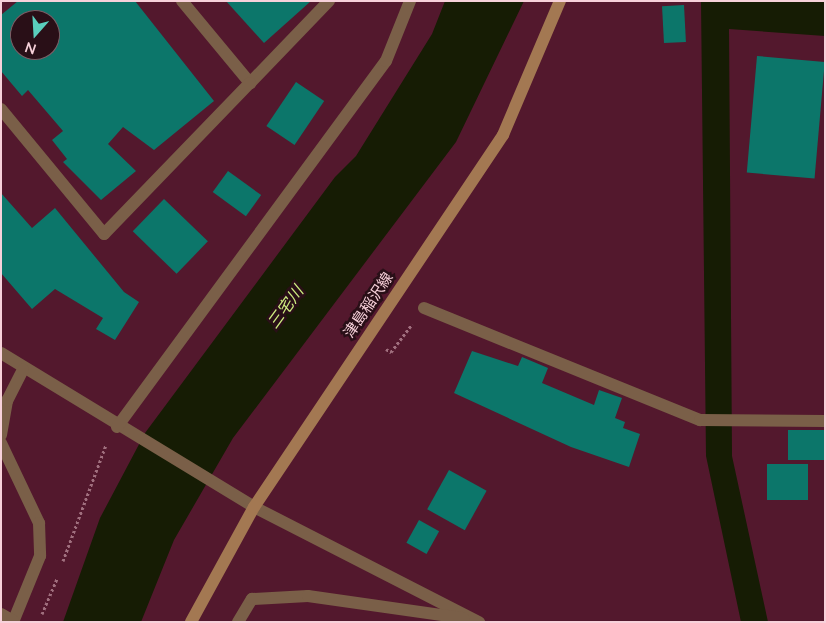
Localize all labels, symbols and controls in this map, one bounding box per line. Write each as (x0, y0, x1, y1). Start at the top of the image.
north arrow (10, 10, 60, 60)
text: N (22, 39, 38, 59)
street label: 津島稲沢線 (340, 269, 396, 341)
water label: 三宅川 (263, 282, 307, 332)

